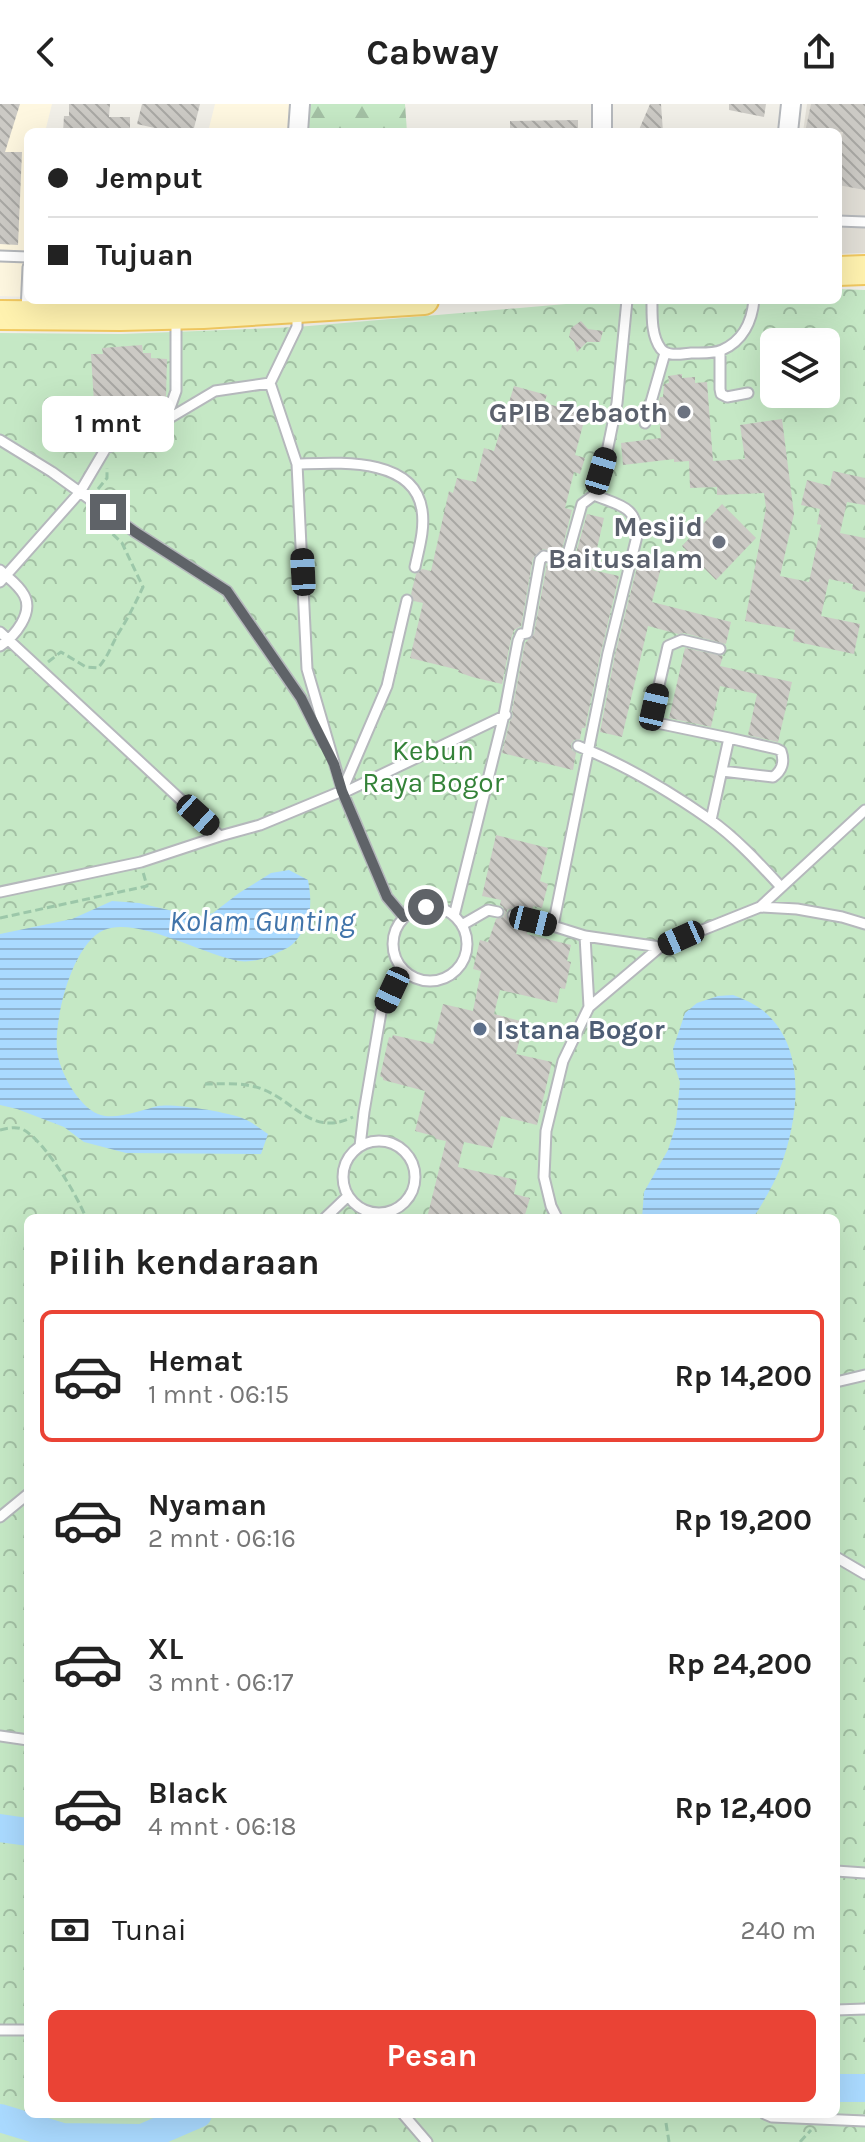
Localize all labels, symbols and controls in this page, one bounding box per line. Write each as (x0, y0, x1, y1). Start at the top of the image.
icon: back (24, 30, 68, 74)
icon: share (797, 30, 841, 74)
text: Cabway (366, 31, 499, 73)
text: Jemput (96, 160, 203, 196)
text: Tujuan (96, 237, 193, 273)
map controls (760, 328, 840, 408)
button: layers (760, 328, 840, 408)
callout: 1 mnt (42, 396, 174, 452)
place label: GPIB Zebaoth (489, 396, 668, 429)
marker: GPIB Zebaoth (675, 403, 693, 421)
text: 1 mnt (75, 408, 141, 439)
car (583, 445, 619, 497)
route end (90, 494, 126, 530)
place label: Mesjid Baitusalam (548, 510, 703, 575)
marker: Mesjid Baitusalam (710, 533, 728, 551)
car (290, 547, 316, 597)
car (637, 681, 671, 733)
park label: Kebun Raya Bogor (362, 734, 505, 799)
car (172, 790, 224, 840)
route start (408, 889, 444, 925)
water label: Kolam Gunting (169, 903, 356, 939)
car (507, 904, 559, 938)
car (654, 917, 708, 959)
car (371, 963, 413, 1017)
place label: Istana Bogor (496, 1013, 665, 1046)
marker: Istana Bogor (471, 1020, 489, 1038)
text: Pilih kendaraan (48, 1241, 320, 1283)
icon: car (52, 1340, 124, 1412)
text: Hemat (148, 1343, 243, 1379)
text: Rp 14,200 (675, 1358, 812, 1394)
text: 1 mnt · 06:15 (148, 1379, 289, 1410)
icon: car (52, 1484, 124, 1556)
text: Nyaman (148, 1487, 267, 1523)
text: Rp 19,200 (674, 1502, 812, 1538)
text: 2 mnt · 06:16 (148, 1523, 296, 1554)
icon: car (52, 1628, 124, 1700)
text: XL (148, 1631, 183, 1667)
text: Rp 24,200 (667, 1646, 812, 1682)
text: 3 mnt · 06:17 (148, 1667, 293, 1698)
icon: car (52, 1772, 124, 1844)
text: Black (148, 1775, 228, 1811)
text: Rp 12,400 (675, 1790, 812, 1826)
text: 4 mnt · 06:18 (148, 1811, 296, 1842)
icon: cash (48, 1908, 92, 1952)
text: Tunai (112, 1912, 187, 1948)
text: 240 m (740, 1915, 816, 1946)
button: Pesan (48, 2010, 816, 2102)

